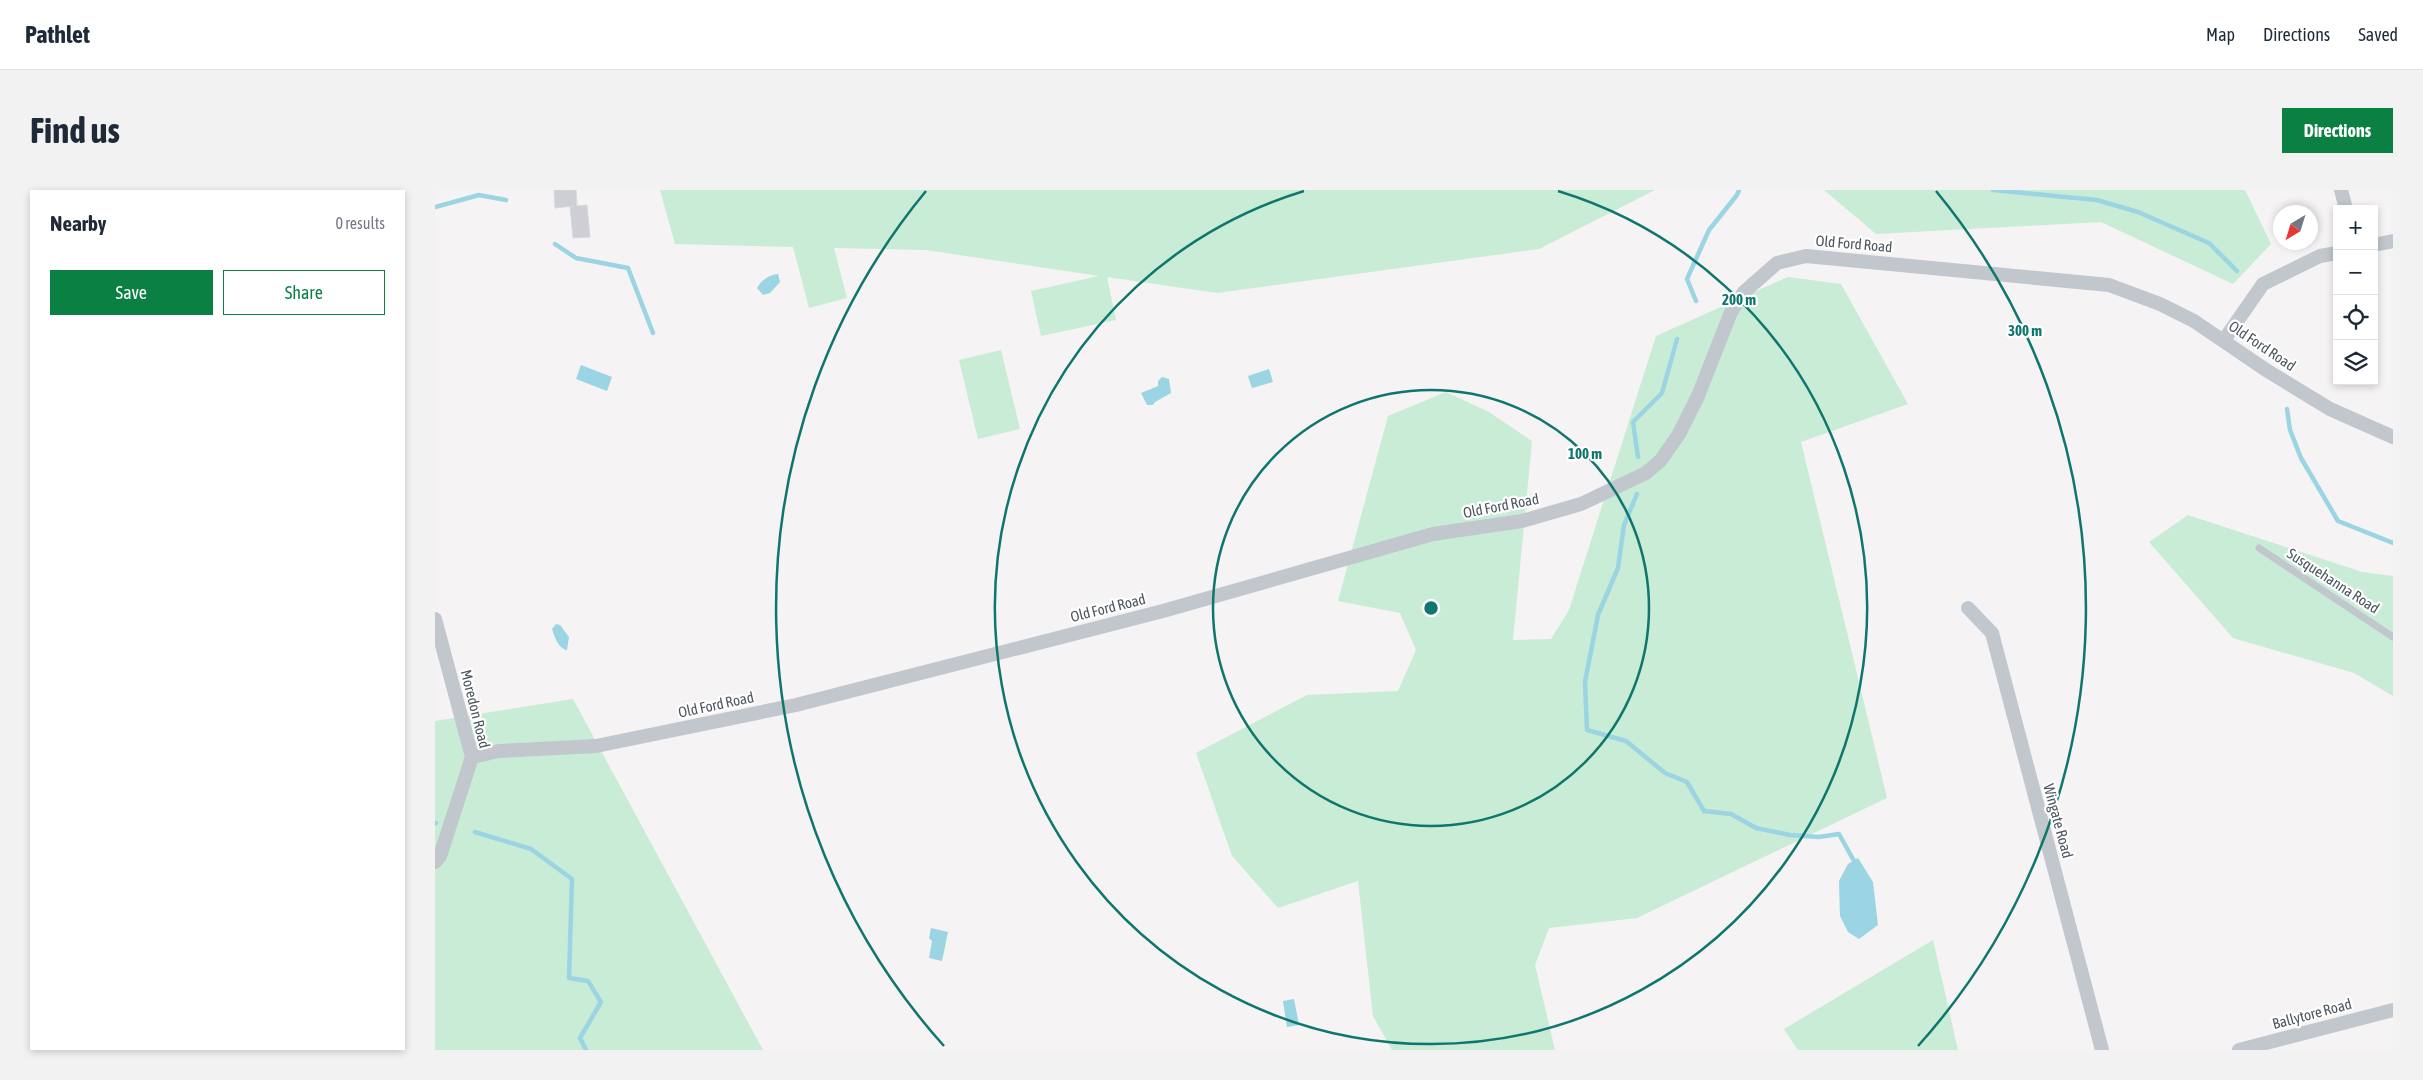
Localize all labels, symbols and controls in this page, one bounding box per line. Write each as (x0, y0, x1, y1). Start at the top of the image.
text: Pathlet (25, 21, 90, 48)
text: Map (2206, 24, 2235, 45)
text: Directions (2263, 24, 2330, 45)
text: Saved (2358, 24, 2398, 45)
button: Directions (2282, 108, 2393, 153)
text: Find us (30, 110, 120, 150)
north arrow (2273, 205, 2318, 250)
map controls (2333, 205, 2378, 385)
button: + (2333, 205, 2378, 250)
text: Nearby (50, 211, 106, 235)
text: 0 results (335, 214, 385, 232)
street label: Old Ford Road (1815, 232, 1893, 255)
button: − (2333, 250, 2378, 295)
button: Save (50, 270, 213, 315)
button: Share (223, 270, 385, 315)
text: 200 m (1722, 291, 1756, 308)
button: locate (2333, 295, 2378, 340)
street label: Old Ford Road (2226, 317, 2299, 374)
text: 300 m (2008, 322, 2042, 339)
button: layers (2333, 340, 2378, 385)
text: 100 m (1568, 445, 1602, 462)
street label: Old Ford Road (1462, 490, 1540, 521)
street label: Susquehanna Road (2284, 544, 2383, 617)
street label: Old Ford Road (1069, 590, 1147, 625)
centre of rings (1422, 599, 1440, 617)
street label: Moredon Road (458, 668, 493, 750)
street label: Old Ford Road (677, 688, 755, 721)
street label: Wingate Road (2040, 782, 2077, 860)
street label: Ballytore Road (2270, 995, 2353, 1032)

